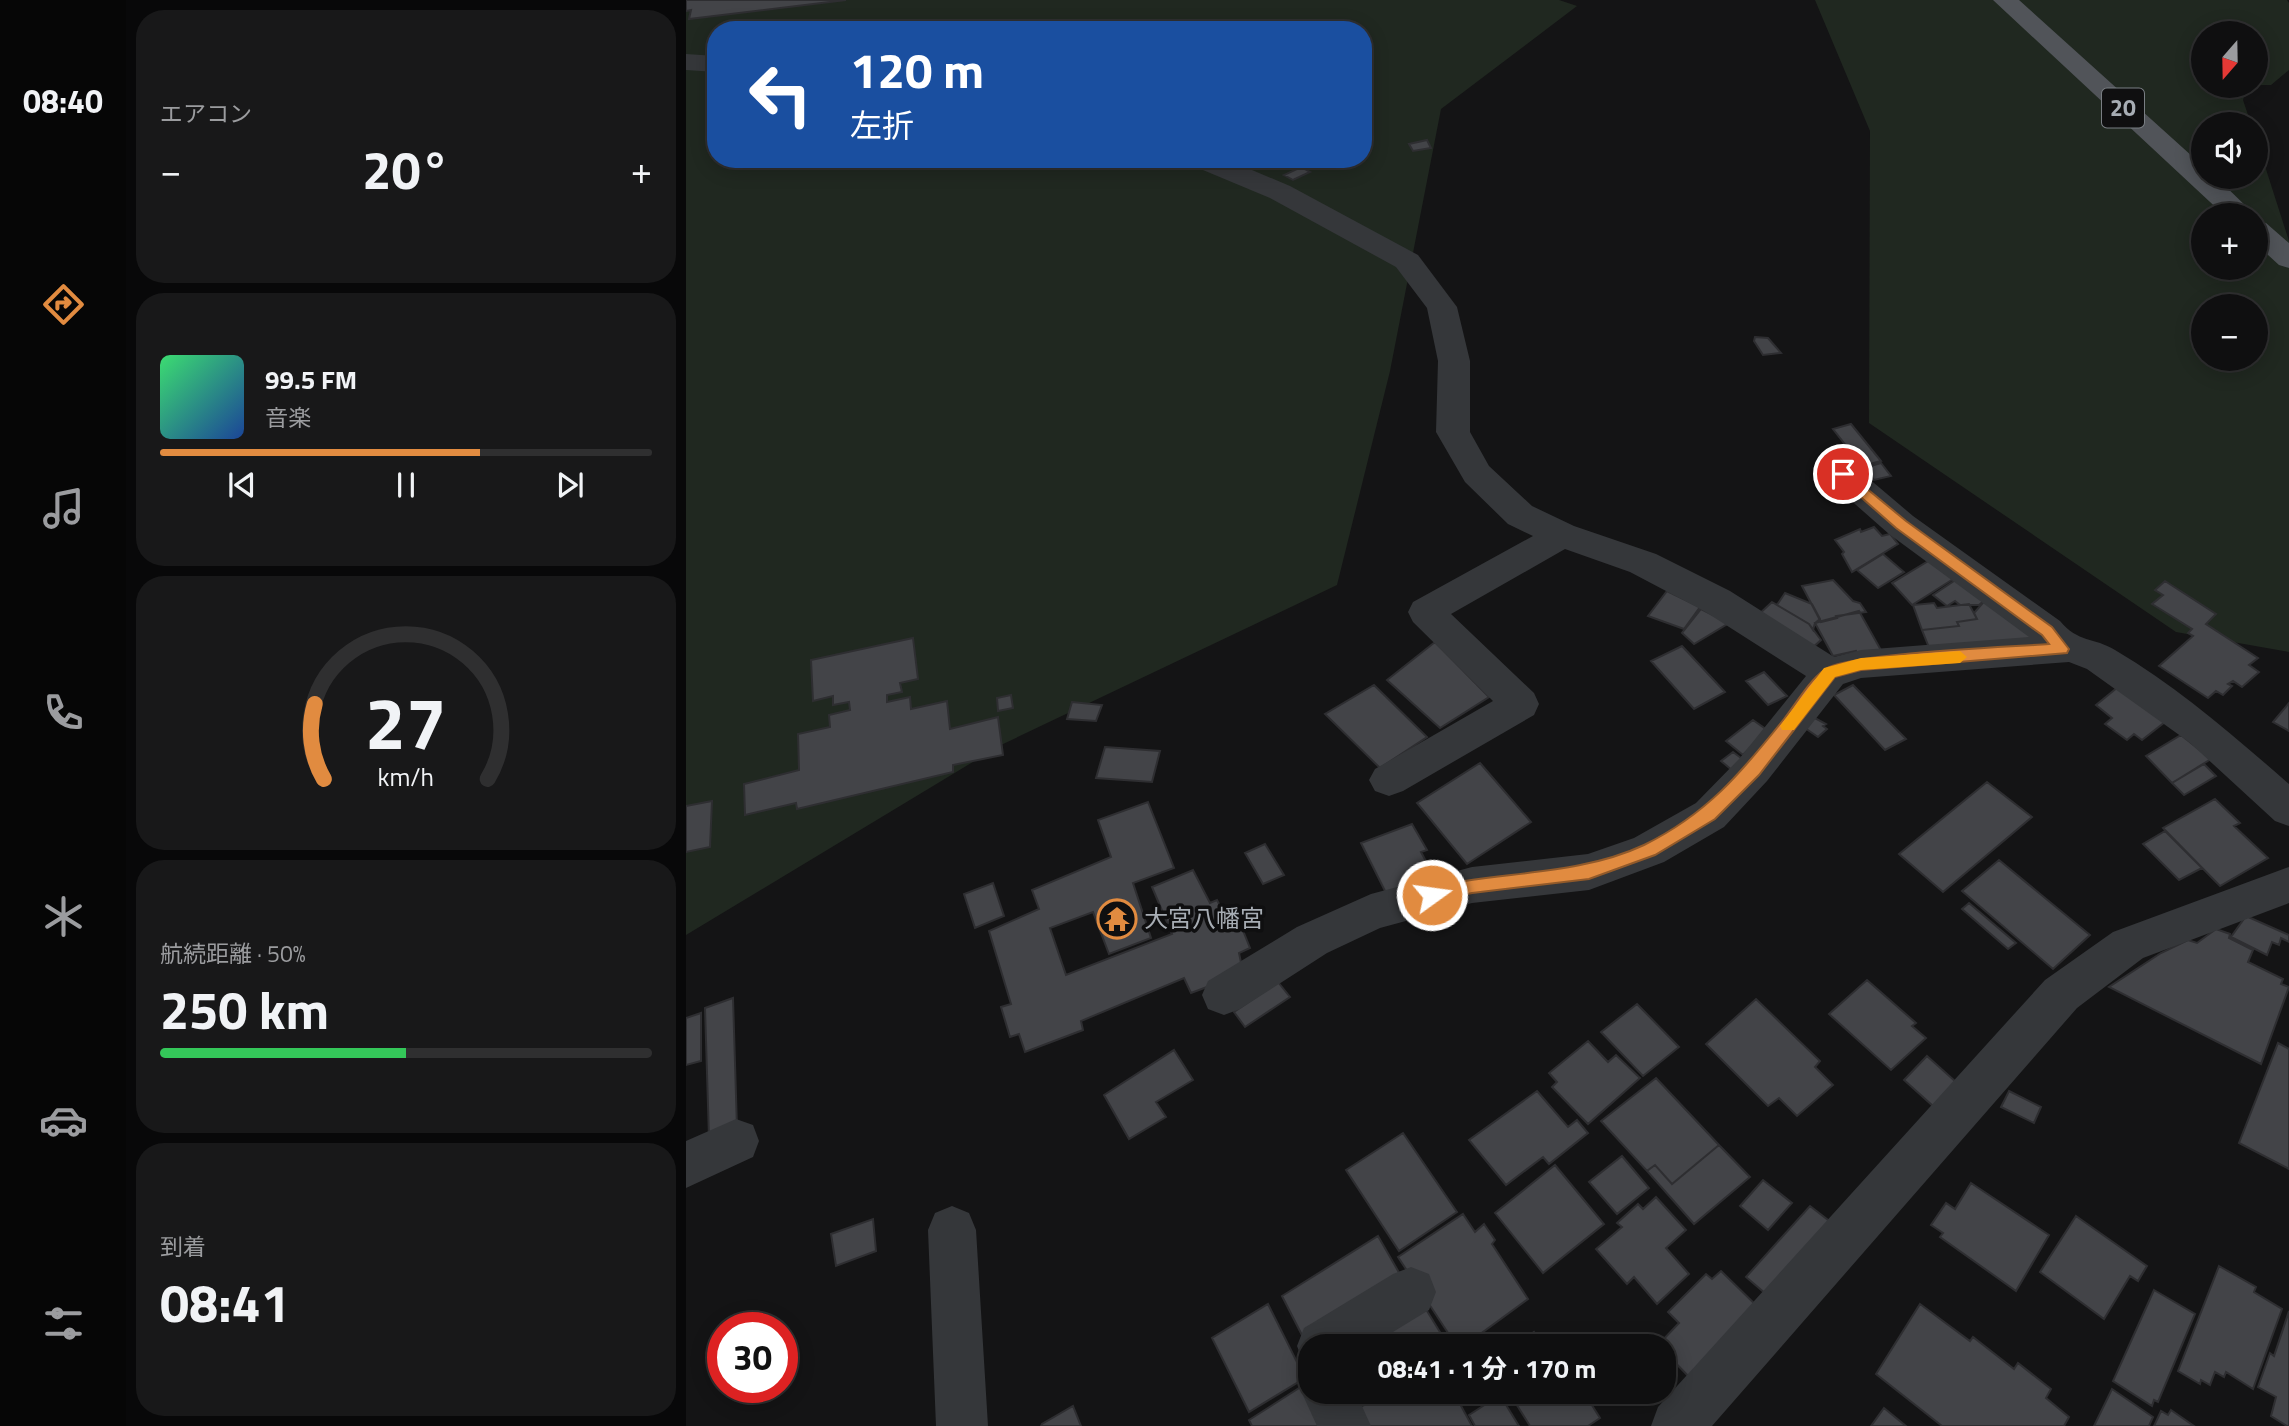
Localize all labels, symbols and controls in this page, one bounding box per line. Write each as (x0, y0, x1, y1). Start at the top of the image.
north arrow (2191, 21, 2268, 98)
map controls (2191, 21, 2268, 371)
text: 120 m (850, 32, 984, 107)
icon: left (735, 49, 826, 140)
text: 08:40 (23, 77, 103, 125)
road number: 20 (2102, 88, 2144, 128)
text: エアコン (160, 96, 252, 131)
text: 左折 (850, 101, 914, 149)
button: sound (2191, 112, 2268, 189)
text: 20° (362, 130, 450, 209)
text: − (160, 141, 181, 199)
text: + (631, 141, 652, 199)
button: + (2191, 203, 2268, 280)
icon: directions (39, 280, 88, 329)
button: − (2191, 294, 2268, 371)
text: 99.5 FM (265, 360, 357, 399)
text: 音楽 (265, 400, 311, 435)
pin (1813, 444, 1873, 504)
icon: arrive (1824, 455, 1862, 493)
icon: previous (223, 466, 261, 504)
icon: pause (387, 466, 425, 504)
icon: next (551, 466, 589, 504)
icon: music (39, 484, 88, 533)
text: 27 (365, 667, 447, 777)
icon: phone (39, 688, 88, 737)
text: km/h (378, 758, 434, 796)
position arrow (1395, 858, 1469, 932)
icon: climate (39, 892, 88, 941)
temple icon: 大宮八幡宮 (1096, 898, 1138, 940)
place label: 大宮八幡宮 (1144, 900, 1264, 936)
text: 航続距離 · 50% (160, 936, 306, 971)
text: 250 km (160, 970, 329, 1049)
icon: car (39, 1096, 88, 1145)
text: 到着 (160, 1229, 206, 1264)
text: 08:41 (160, 1263, 290, 1342)
icon: filters (39, 1299, 88, 1348)
speed limit sign: 30 (707, 1312, 798, 1403)
text: 08:41 · 1 分 · 170 m (1378, 1349, 1596, 1388)

